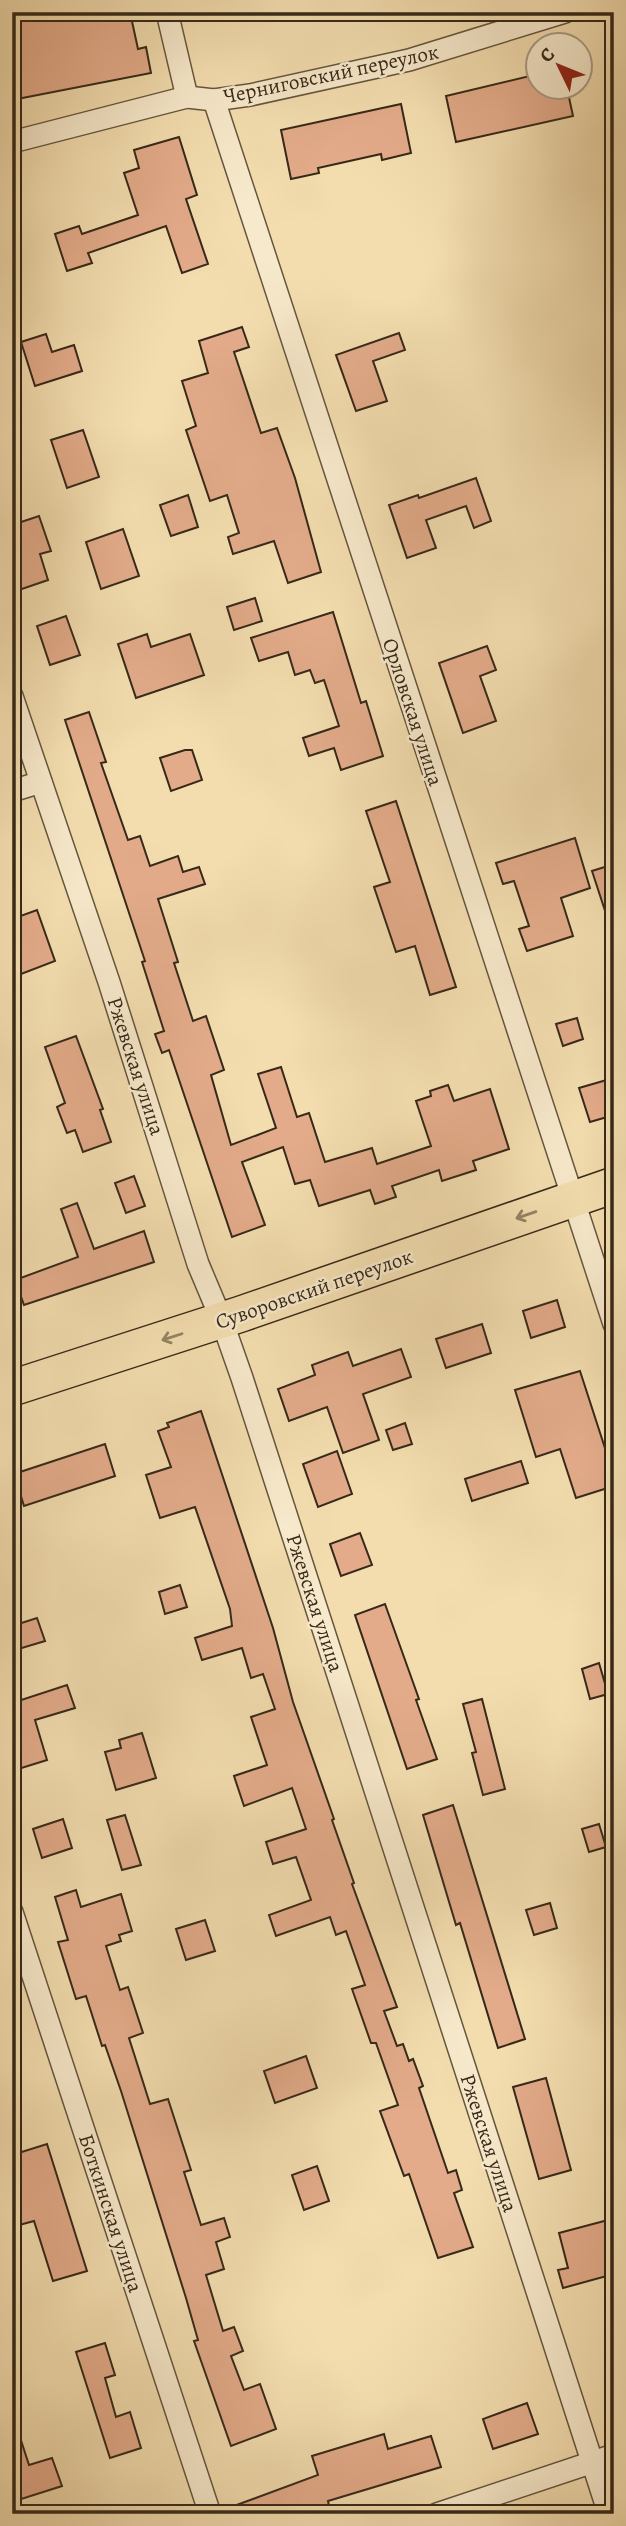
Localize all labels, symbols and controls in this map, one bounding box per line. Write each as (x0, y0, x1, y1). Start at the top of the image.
north arrow (524, 32, 594, 102)
street label: Черниговский переулок (221, 38, 441, 110)
text: С (534, 42, 561, 68)
street label: Орловская улица (376, 635, 450, 790)
street label: Ржевская улица (100, 993, 172, 1139)
one-way arrow (515, 1210, 537, 1222)
street label: Суворовский переулок (212, 1242, 417, 1336)
one-way arrow (161, 1332, 183, 1344)
street label: Ржевская улица (279, 1530, 351, 1676)
street label: Ржевская улица (453, 2070, 525, 2216)
street label: Боткинская улица (72, 2130, 150, 2296)

